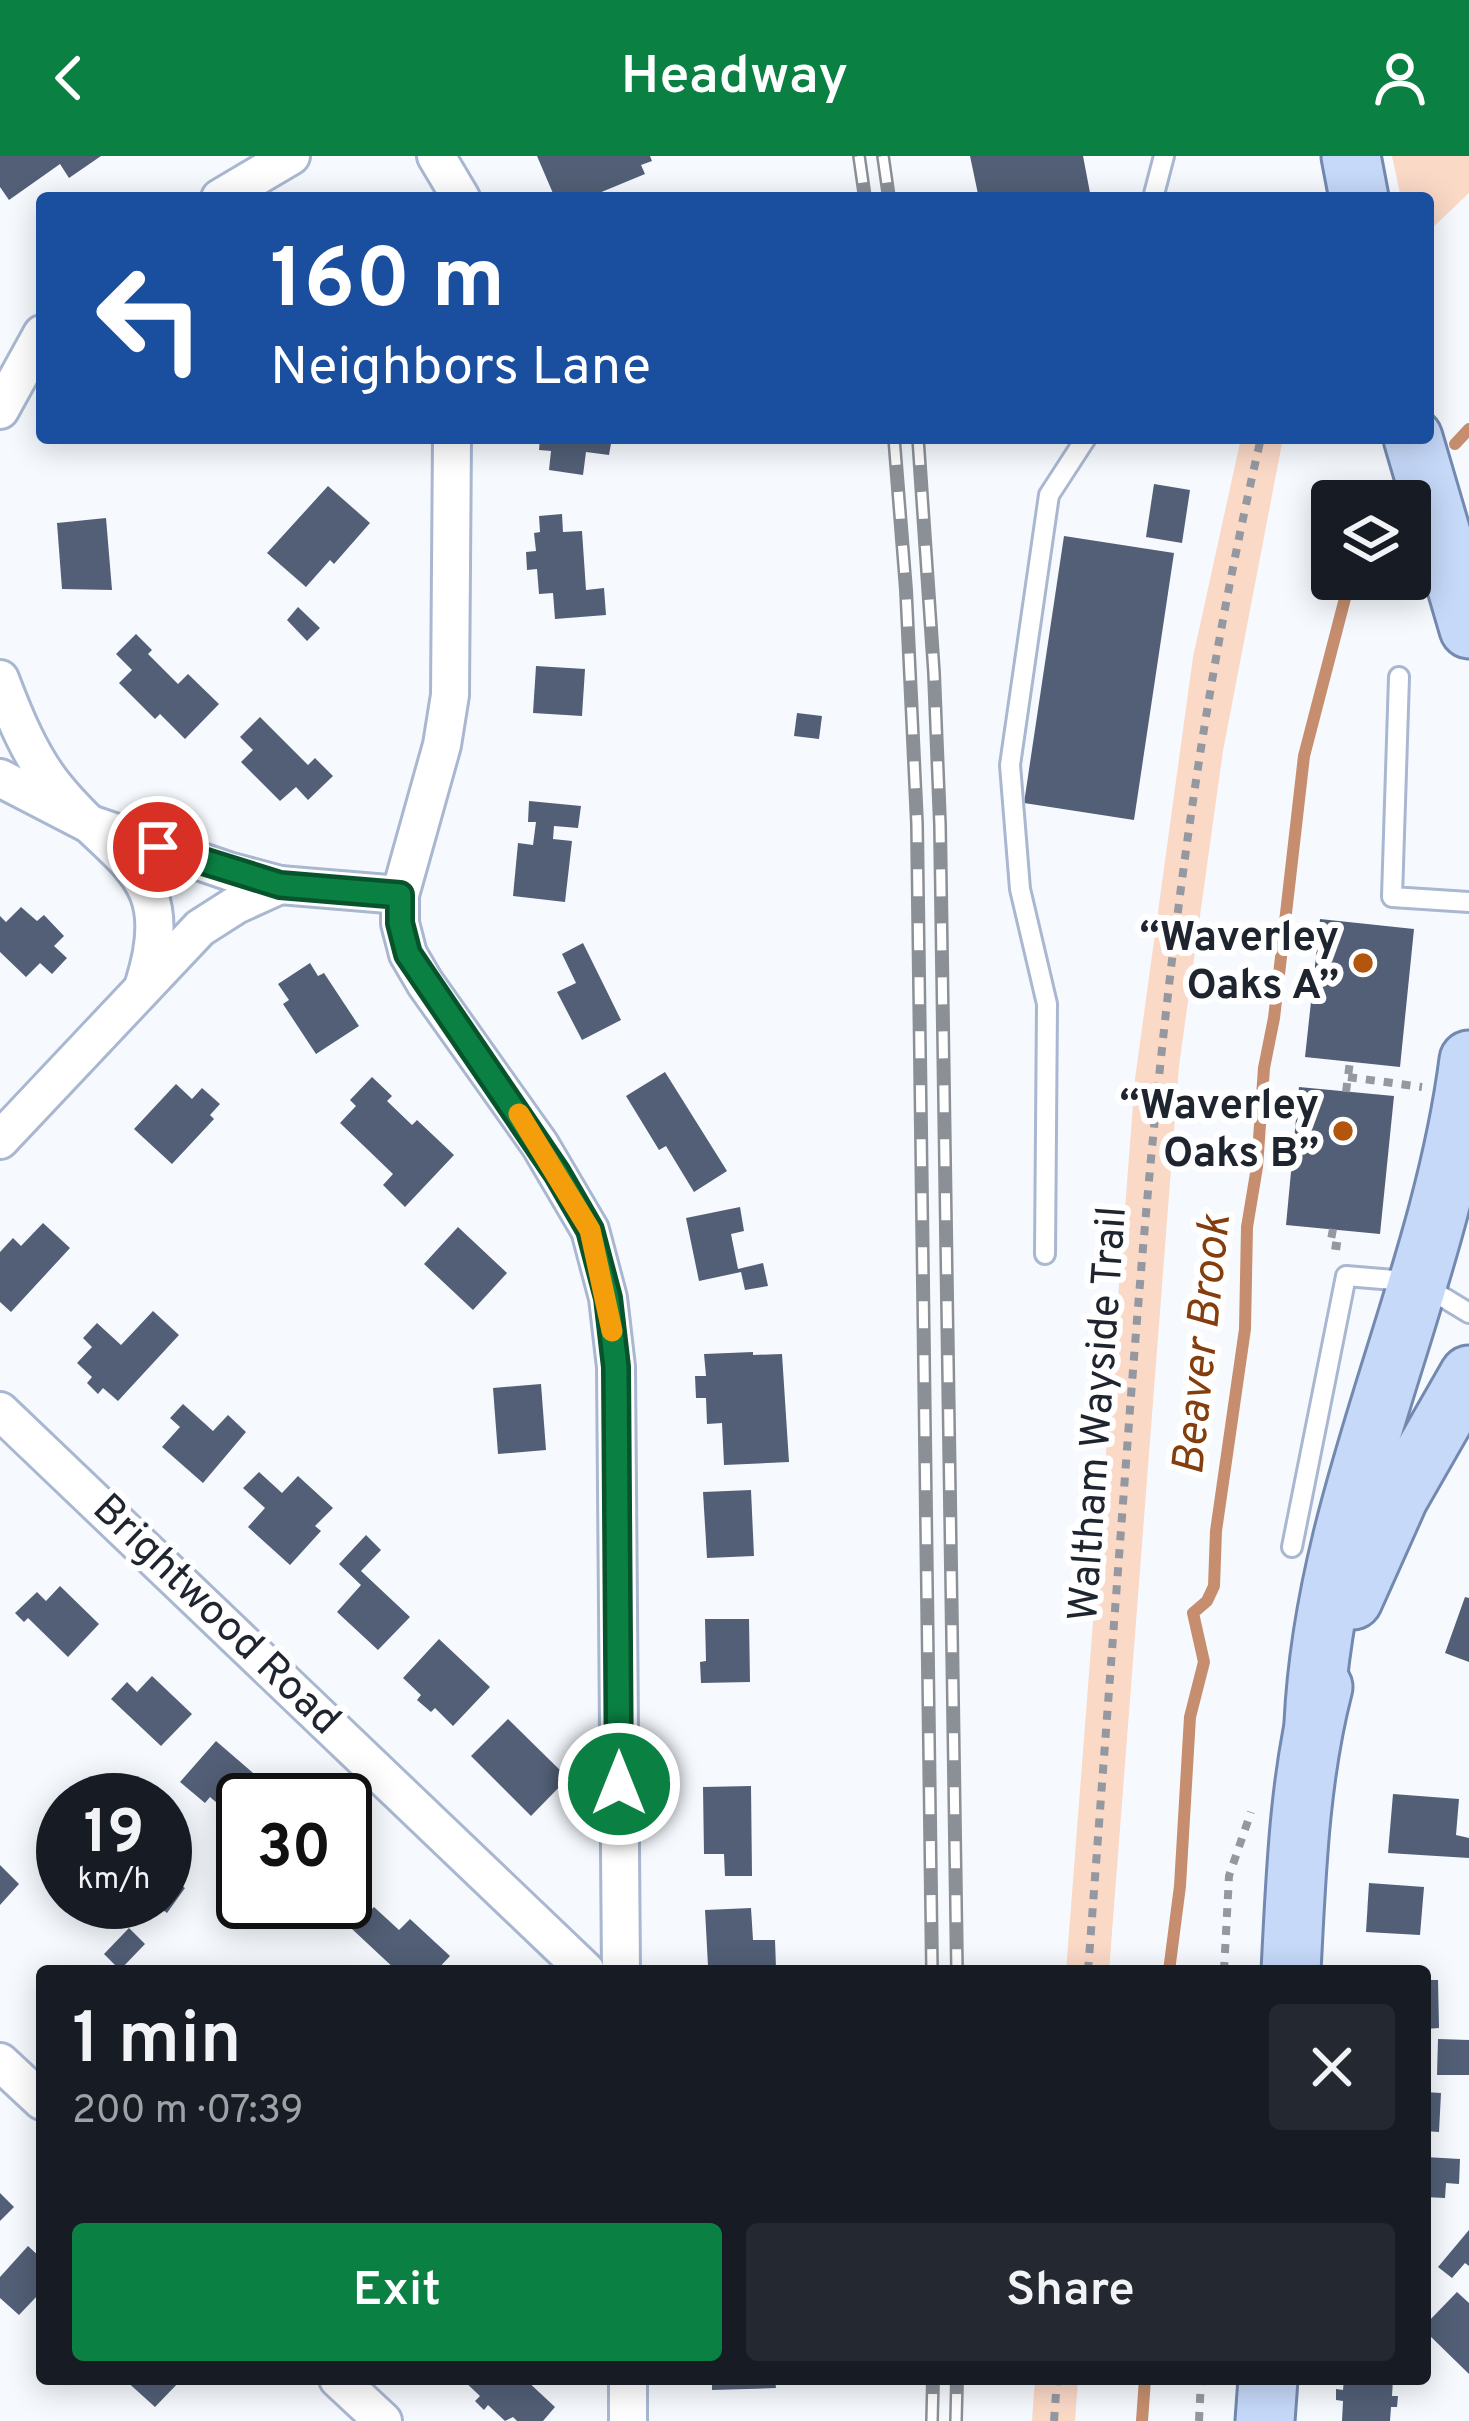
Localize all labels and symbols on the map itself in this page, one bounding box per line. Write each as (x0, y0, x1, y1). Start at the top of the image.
pin (107, 796, 209, 898)
place label: “Waverley Oaks A” (1140, 913, 1339, 1014)
marker: “Waverley Oaks A” (1350, 950, 1376, 976)
place label: “Waverley Oaks B” (1120, 1081, 1319, 1182)
marker: “Waverley Oaks B” (1330, 1118, 1356, 1144)
street label: Waltham Wayside Trail (1059, 1205, 1141, 1623)
water label: Beaver Brook (1162, 1211, 1246, 1478)
street label: Brightwood Road (80, 1484, 350, 1748)
position arrow (556, 1721, 682, 1847)
speed limit sign: 30 (216, 1773, 372, 1929)

